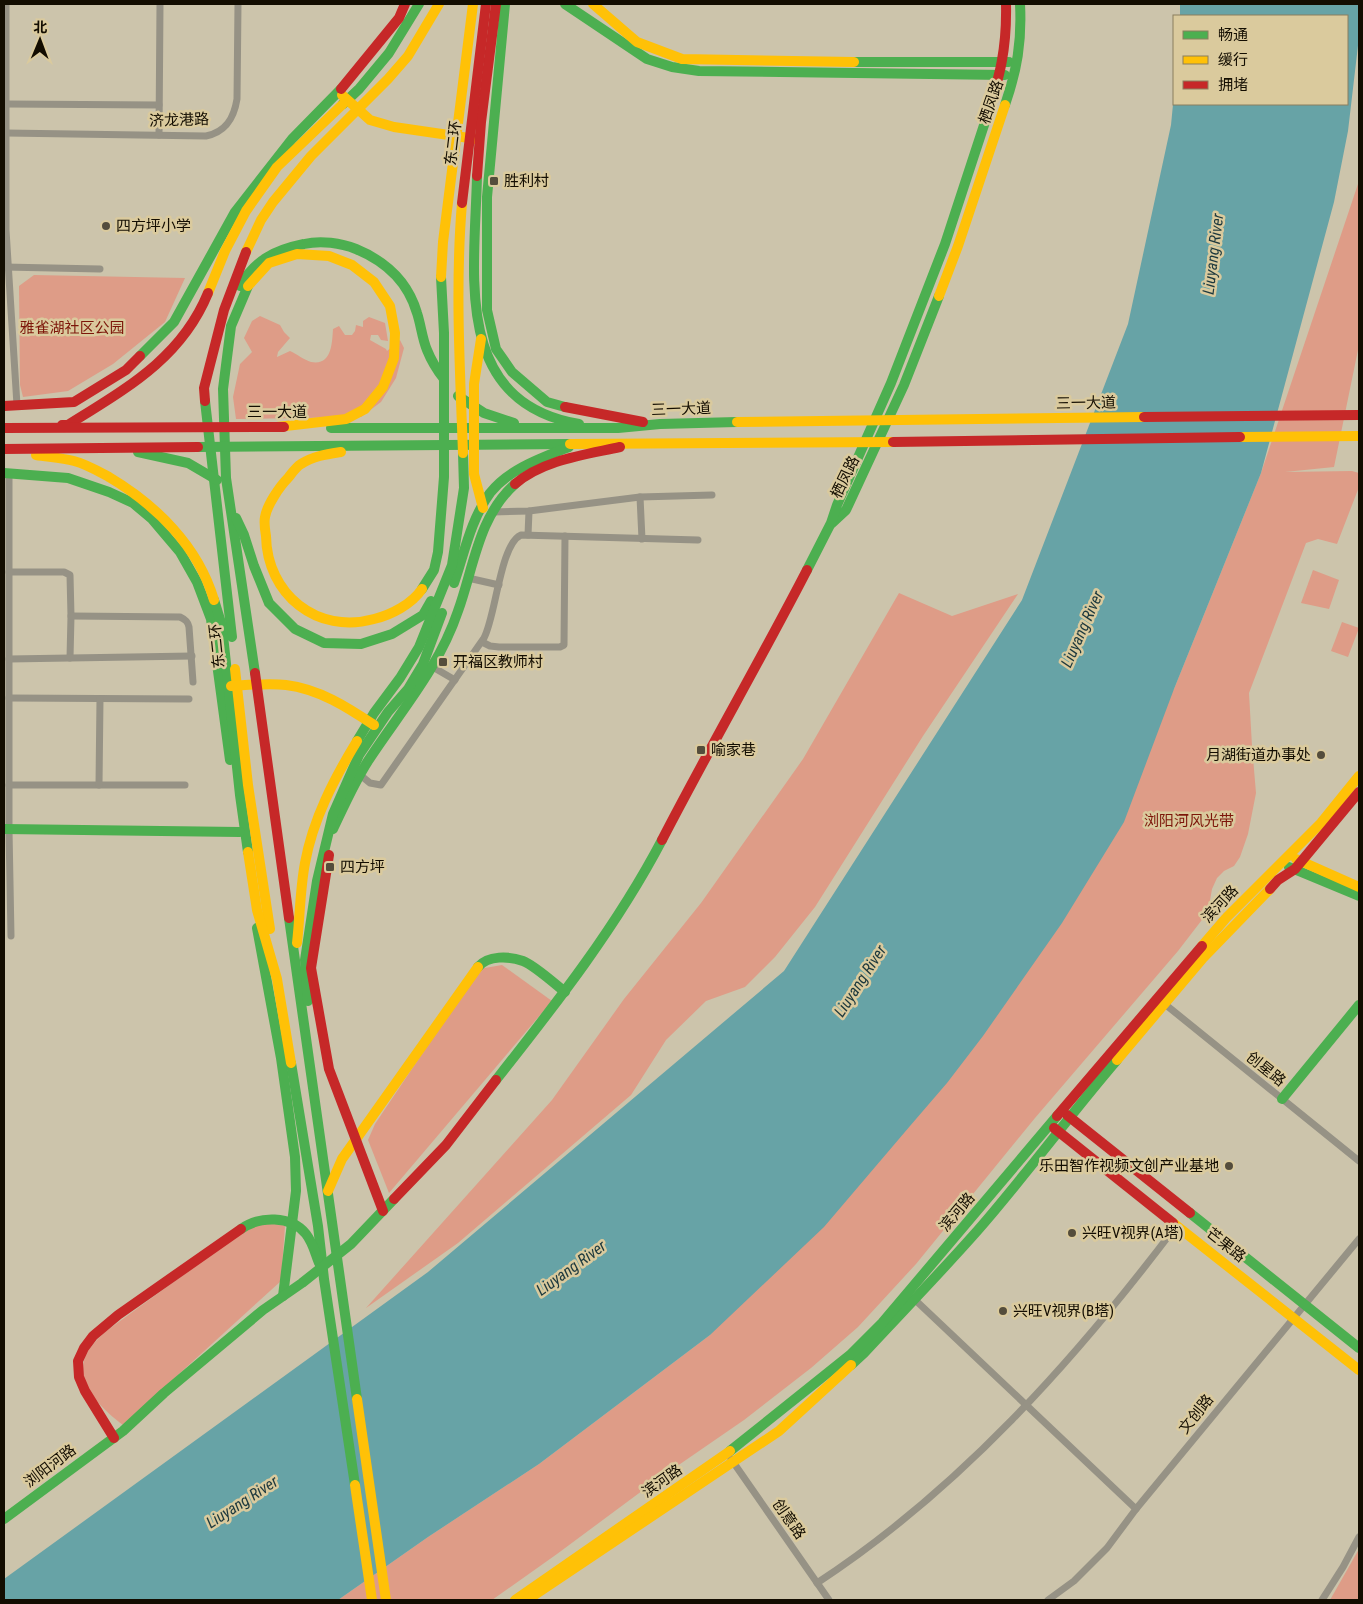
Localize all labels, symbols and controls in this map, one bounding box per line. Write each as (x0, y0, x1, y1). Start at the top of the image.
north arrow (15, 15, 65, 65)
legend (1173, 15, 1348, 105)
text: 北 (33, 19, 47, 35)
text: 畅通 (1218, 26, 1248, 44)
text: 缓行 (1218, 51, 1248, 69)
text: 拥堵 (1218, 76, 1248, 94)
street label: 栖凤路 (975, 78, 1007, 126)
street label: 济龙港路 (149, 110, 209, 130)
street label: 东二环 (441, 120, 465, 166)
place label: 胜利村 (504, 172, 549, 190)
marker: 胜利村 (488, 175, 500, 187)
water label: Liuyang River (1199, 211, 1228, 296)
place label: 四方坪小学 (116, 217, 191, 235)
marker: 四方坪小学 (100, 220, 112, 232)
park label: 雅雀湖社区公园 (19, 319, 125, 337)
street label: 三一大道 (1056, 393, 1116, 413)
street label: 三一大道 (651, 399, 711, 419)
street label: 三一大道 (247, 403, 307, 421)
street label: 栖凤路 (827, 453, 863, 501)
water label: Liuyang River (1057, 587, 1108, 670)
street label: 东二环 (206, 623, 228, 669)
place label: 开福区教师村 (453, 653, 543, 671)
marker: 开福区教师村 (437, 656, 449, 668)
place label: 喻家巷 (711, 741, 756, 759)
marker: 喻家巷 (695, 744, 707, 756)
place label: 月湖街道办事处 (1206, 746, 1311, 764)
marker: 月湖街道办事处 (1315, 749, 1327, 761)
park label: 浏阳河风光带 (1144, 812, 1234, 830)
place label: 四方坪 (340, 858, 385, 876)
marker: 四方坪 (324, 861, 336, 873)
street label: 滨河路 (1198, 881, 1242, 927)
water label: Liuyang River (830, 941, 891, 1020)
street label: 创星路 (1243, 1048, 1289, 1090)
place label: 乐田智作视频文创产业基地 (1039, 1157, 1219, 1175)
marker: 乐田智作视频文创产业基地 (1223, 1160, 1235, 1172)
street label: 滨河路 (936, 1189, 978, 1235)
place label: 兴旺V视界(A塔) (1082, 1224, 1184, 1242)
street label: 芒果路 (1203, 1224, 1249, 1266)
marker: 兴旺V视界(A塔) (1066, 1227, 1078, 1239)
water label: Liuyang River (532, 1236, 611, 1300)
place label: 兴旺V视界(B塔) (1013, 1302, 1114, 1320)
marker: 兴旺V视界(B塔) (997, 1305, 1009, 1317)
street label: 文创路 (1175, 1391, 1217, 1437)
street label: 浏阳河路 (21, 1441, 79, 1491)
street label: 滨河路 (638, 1461, 686, 1501)
water label: Liuyang River (203, 1471, 282, 1532)
street label: 创意路 (769, 1495, 809, 1543)

